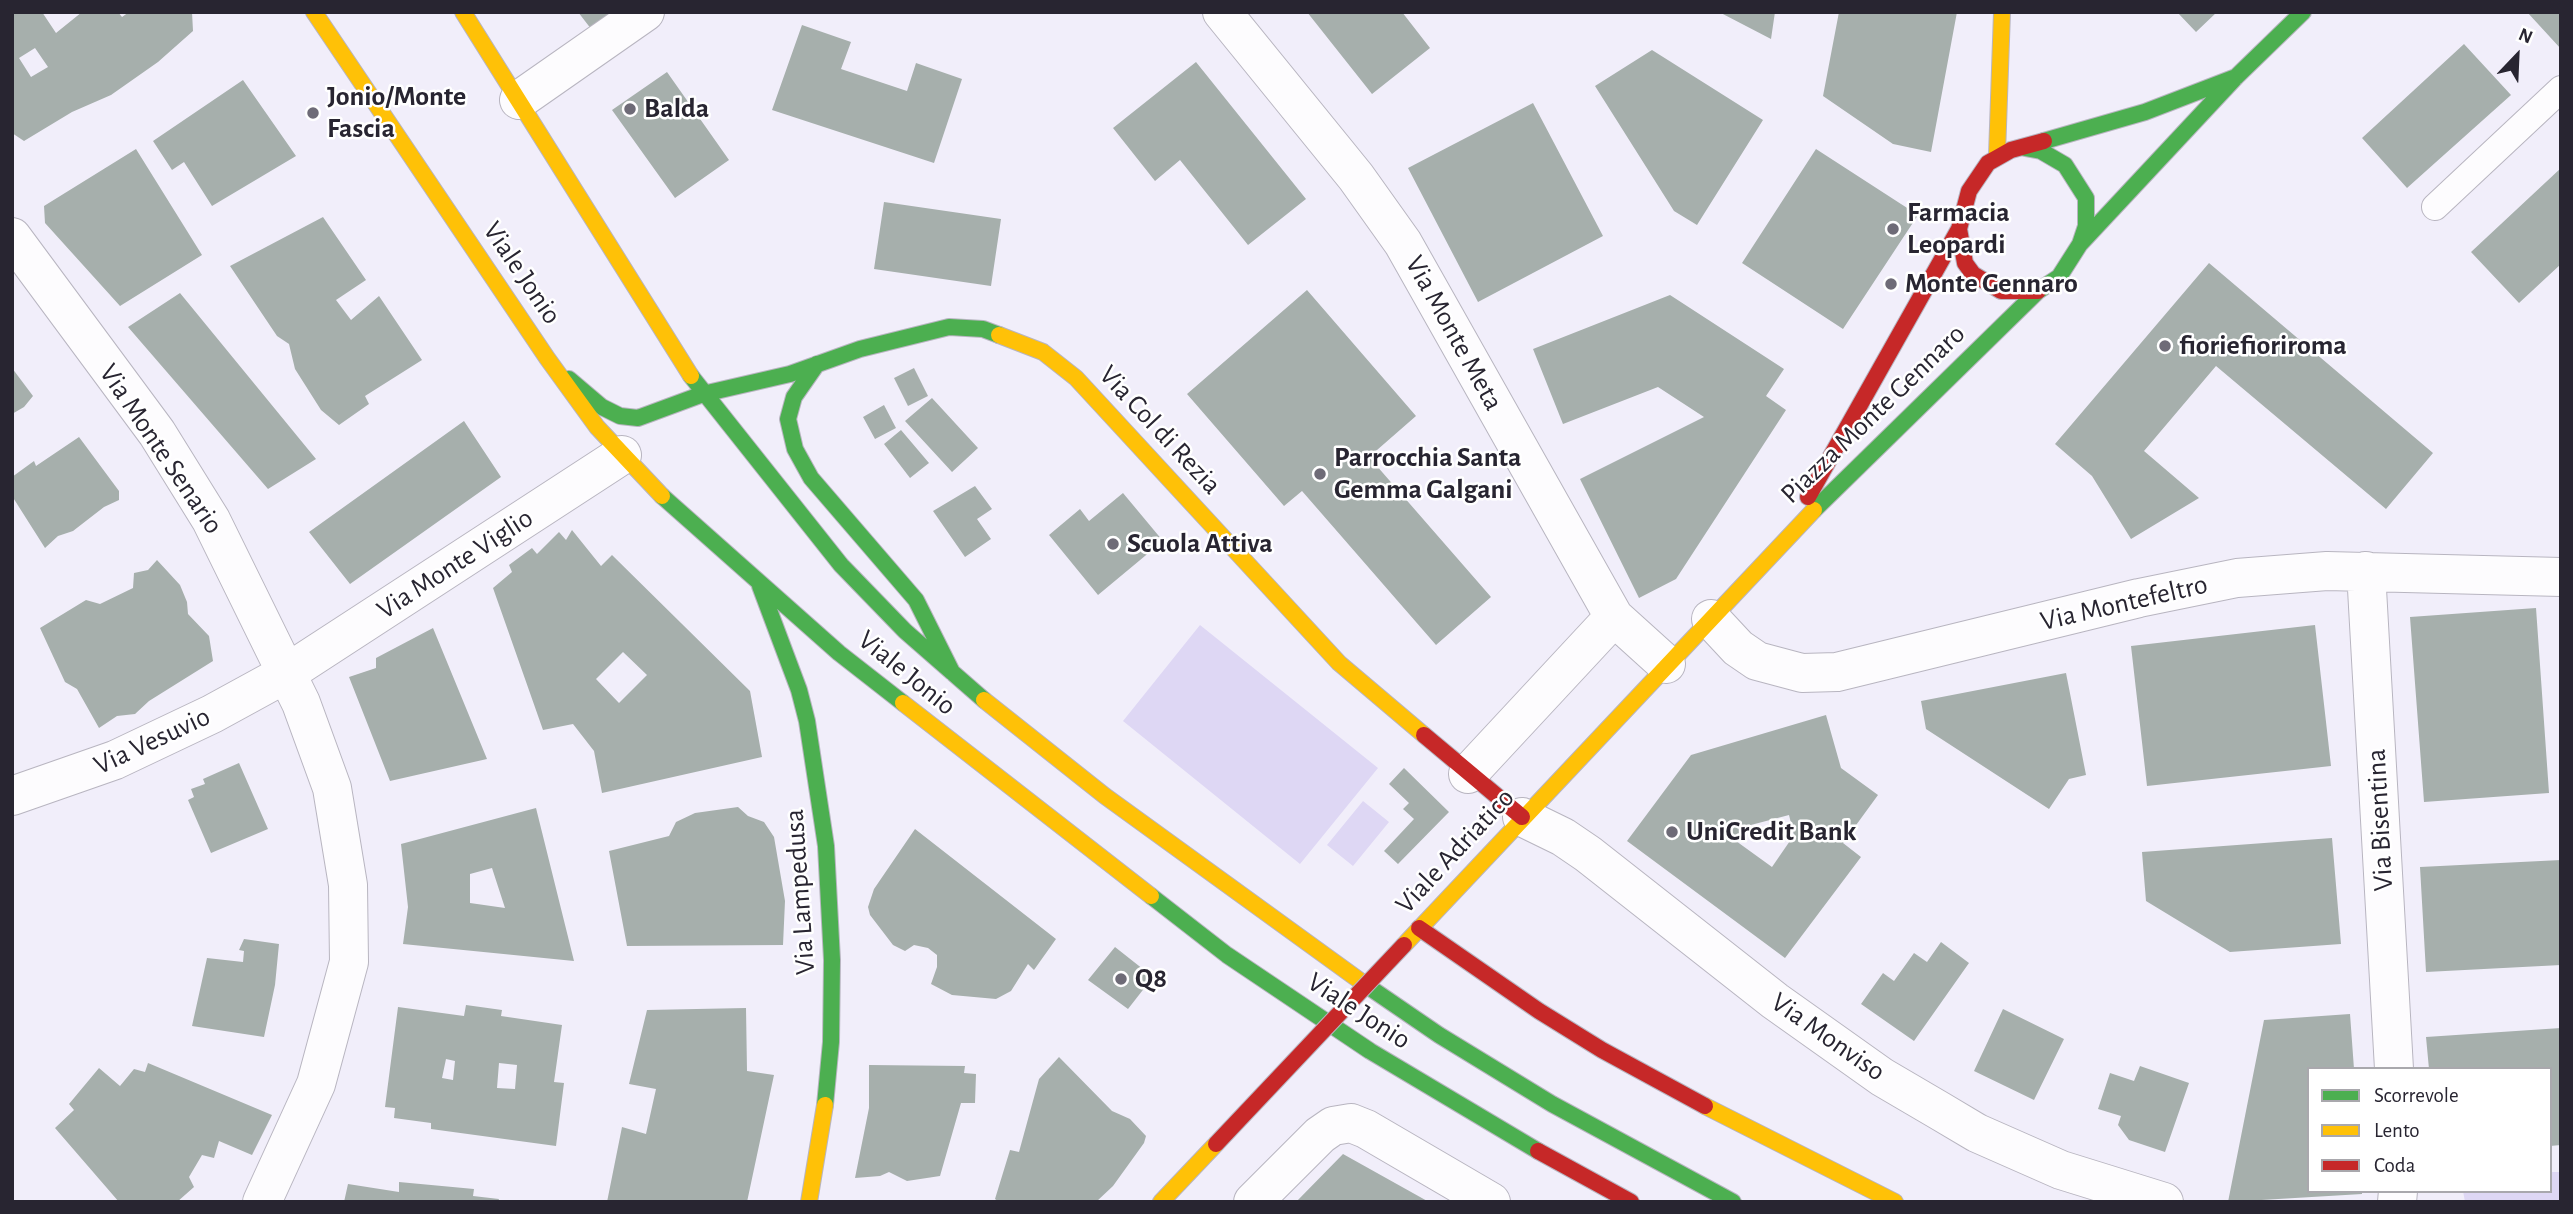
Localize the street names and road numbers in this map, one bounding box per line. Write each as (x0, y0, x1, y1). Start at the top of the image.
street label: Viale Jonio (475, 215, 569, 331)
street label: Via Monte Meta (1398, 250, 1510, 416)
street label: Piazza Monte Gennaro (1774, 317, 1972, 511)
street label: Via Monte Senario (92, 358, 230, 540)
street label: Via Col di Rezia (1092, 359, 1228, 501)
street label: Via Monte Viglio (371, 501, 539, 627)
street label: Via Montefeltro (2037, 567, 2211, 639)
street label: Viale Jonio (851, 623, 963, 723)
street label: Via Vesuvio (89, 700, 215, 782)
street label: Via Bisentina (2359, 748, 2401, 892)
street label: Viale Adriatico (1388, 781, 1522, 921)
street label: Via Lampedusa (777, 808, 823, 976)
street label: Viale Jonio (1301, 965, 1417, 1057)
street label: Via Monviso (1764, 985, 1892, 1089)

